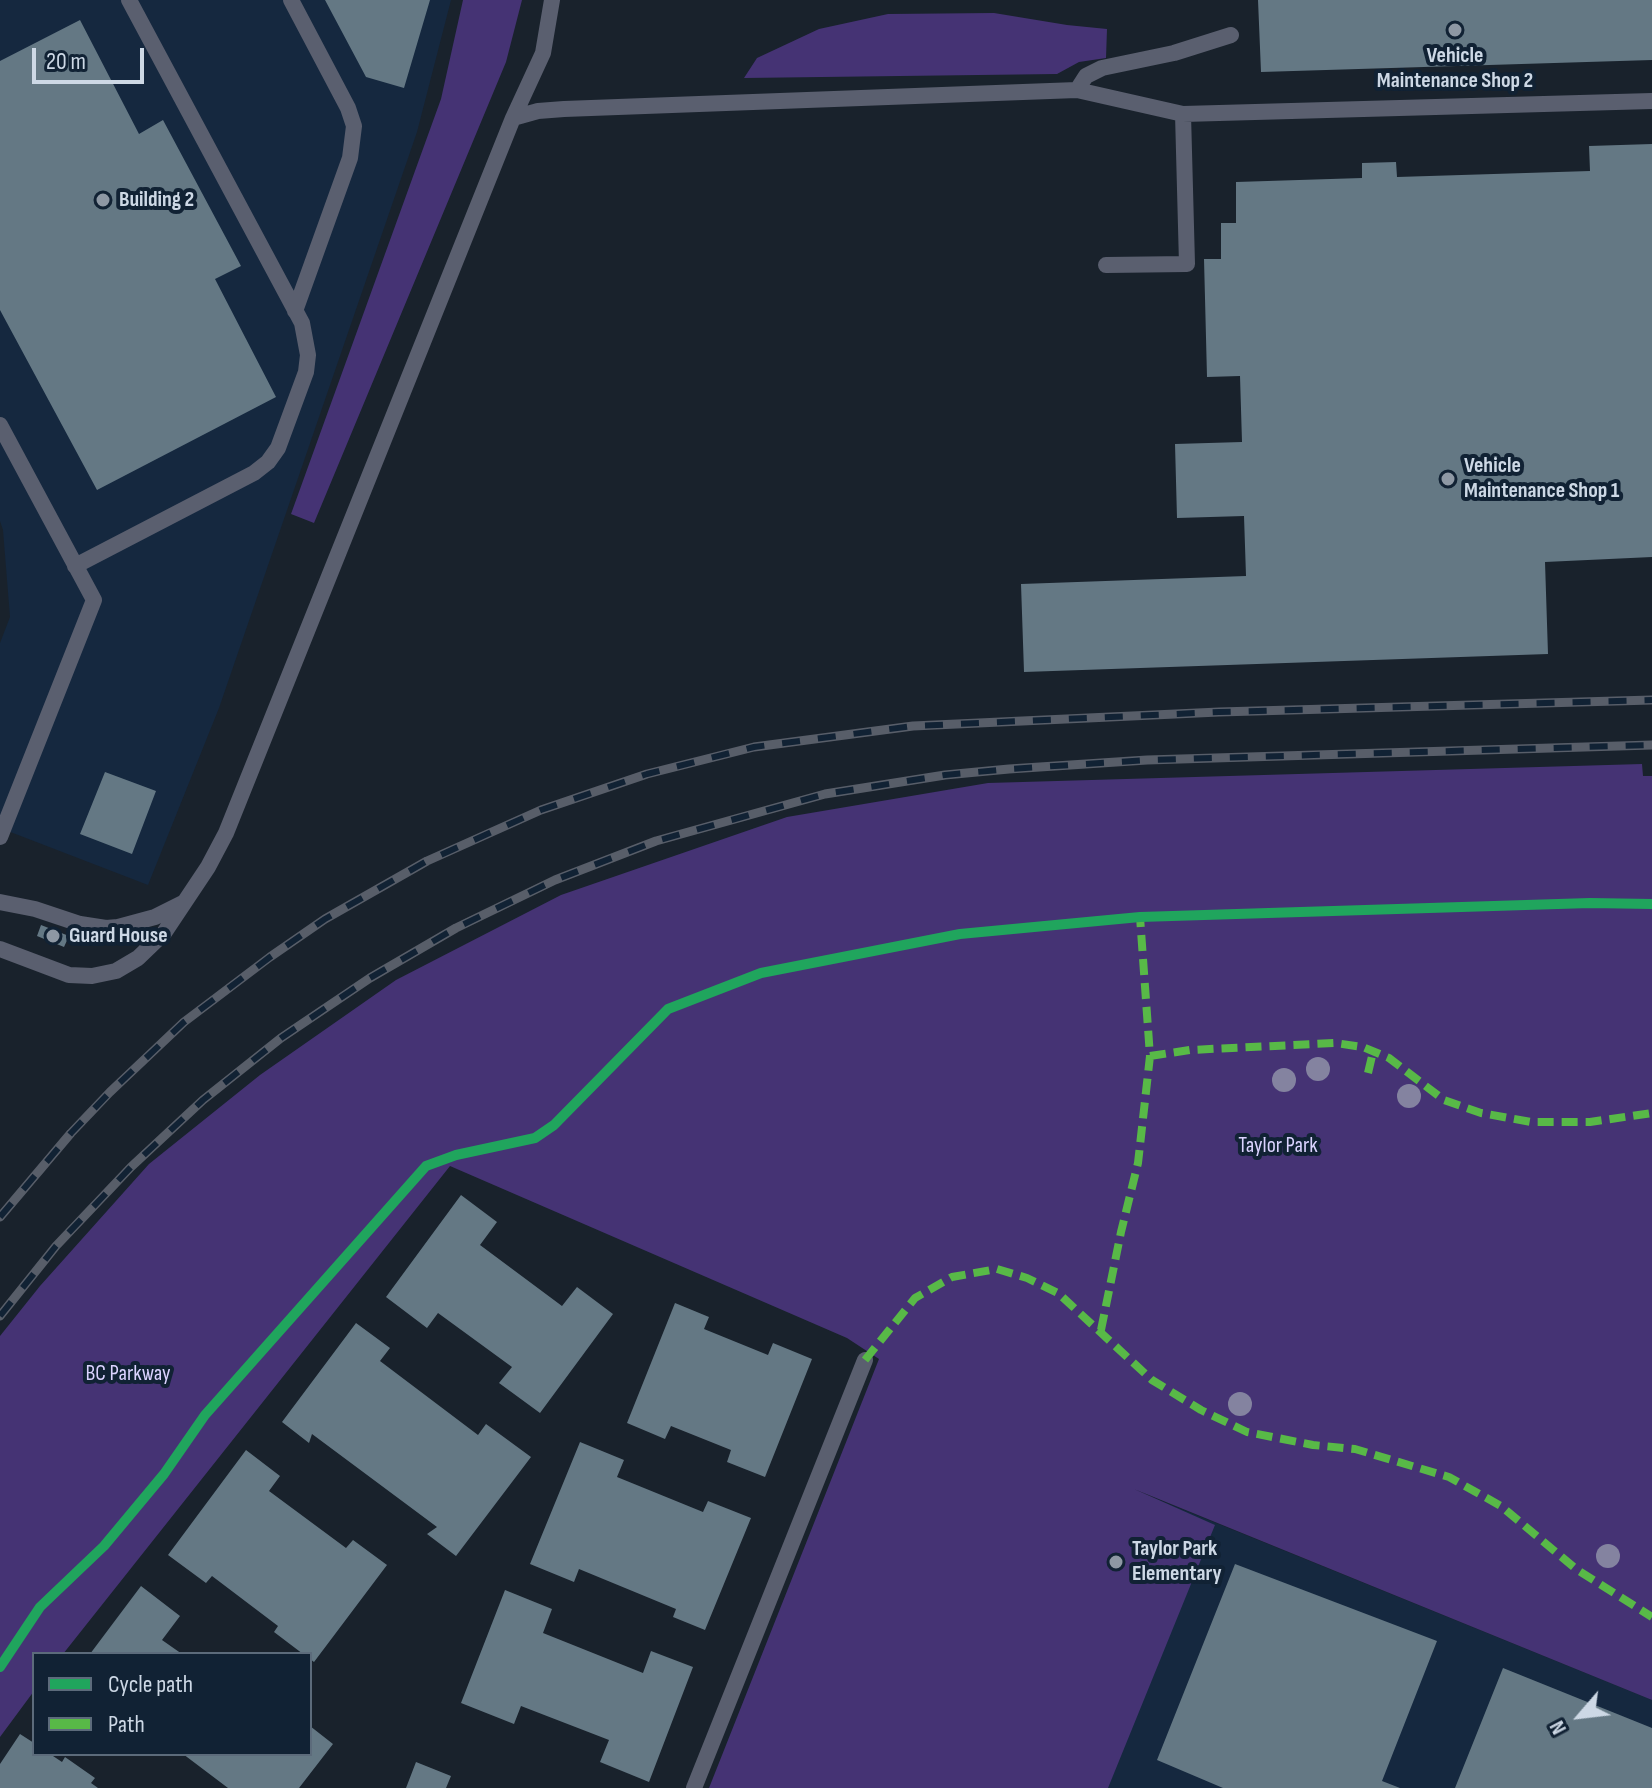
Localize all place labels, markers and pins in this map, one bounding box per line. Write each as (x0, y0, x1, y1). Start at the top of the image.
marker: Vehicle Maintenance Shop 2 (1446, 21, 1464, 39)
place label: Vehicle Maintenance Shop 2 (1377, 43, 1533, 94)
place label: Building 2 (119, 187, 194, 213)
marker: Building 2 (94, 191, 112, 209)
place label: Vehicle Maintenance Shop 1 (1464, 453, 1619, 504)
marker: Vehicle Maintenance Shop 1 (1439, 470, 1457, 488)
place label: Guard House (69, 923, 168, 949)
marker: Guard House (44, 927, 62, 945)
place label: Taylor Park Elementary (1132, 1536, 1222, 1588)
marker: Taylor Park Elementary (1107, 1553, 1125, 1571)

